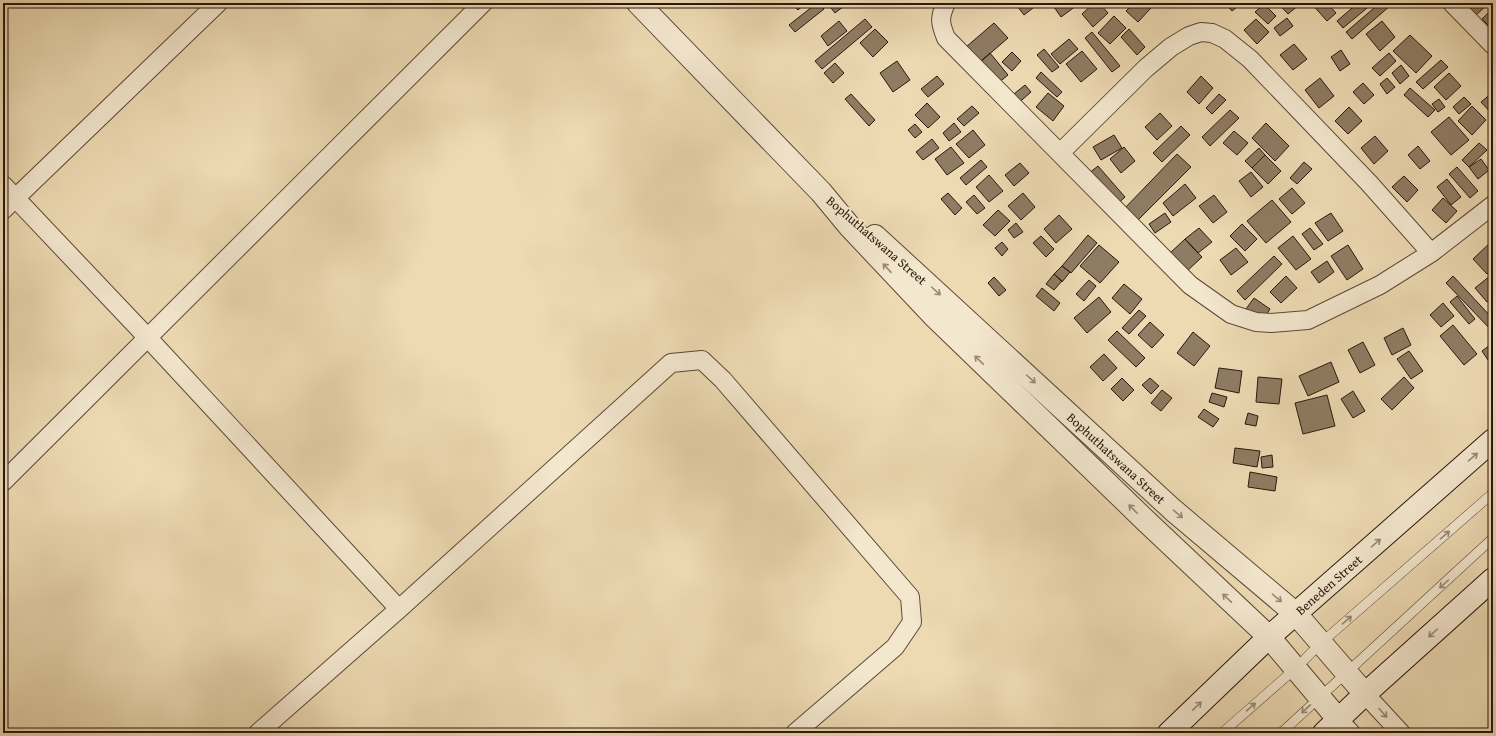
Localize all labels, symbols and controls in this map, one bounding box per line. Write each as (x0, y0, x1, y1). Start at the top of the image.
street label: Bophuthatswana Street (822, 191, 931, 290)
one-way arrow (883, 263, 892, 273)
one-way arrow (930, 286, 941, 295)
one-way arrow (974, 355, 984, 364)
one-way arrow (1026, 374, 1036, 384)
street label: Bophuthatswana Street (1063, 408, 1170, 509)
one-way arrow (1468, 453, 1479, 462)
one-way arrow (1128, 504, 1138, 514)
one-way arrow (1173, 510, 1183, 519)
one-way arrow (1440, 530, 1450, 539)
one-way arrow (1371, 539, 1381, 548)
street label: Beneden Street (1291, 550, 1367, 620)
one-way arrow (1439, 579, 1449, 588)
one-way arrow (1222, 593, 1232, 603)
one-way arrow (1272, 594, 1283, 603)
one-way arrow (1342, 616, 1353, 625)
one-way arrow (1427, 629, 1438, 638)
one-way arrow (1192, 701, 1202, 711)
one-way arrow (1245, 703, 1255, 712)
one-way arrow (1301, 704, 1311, 714)
one-way arrow (1379, 708, 1388, 718)

